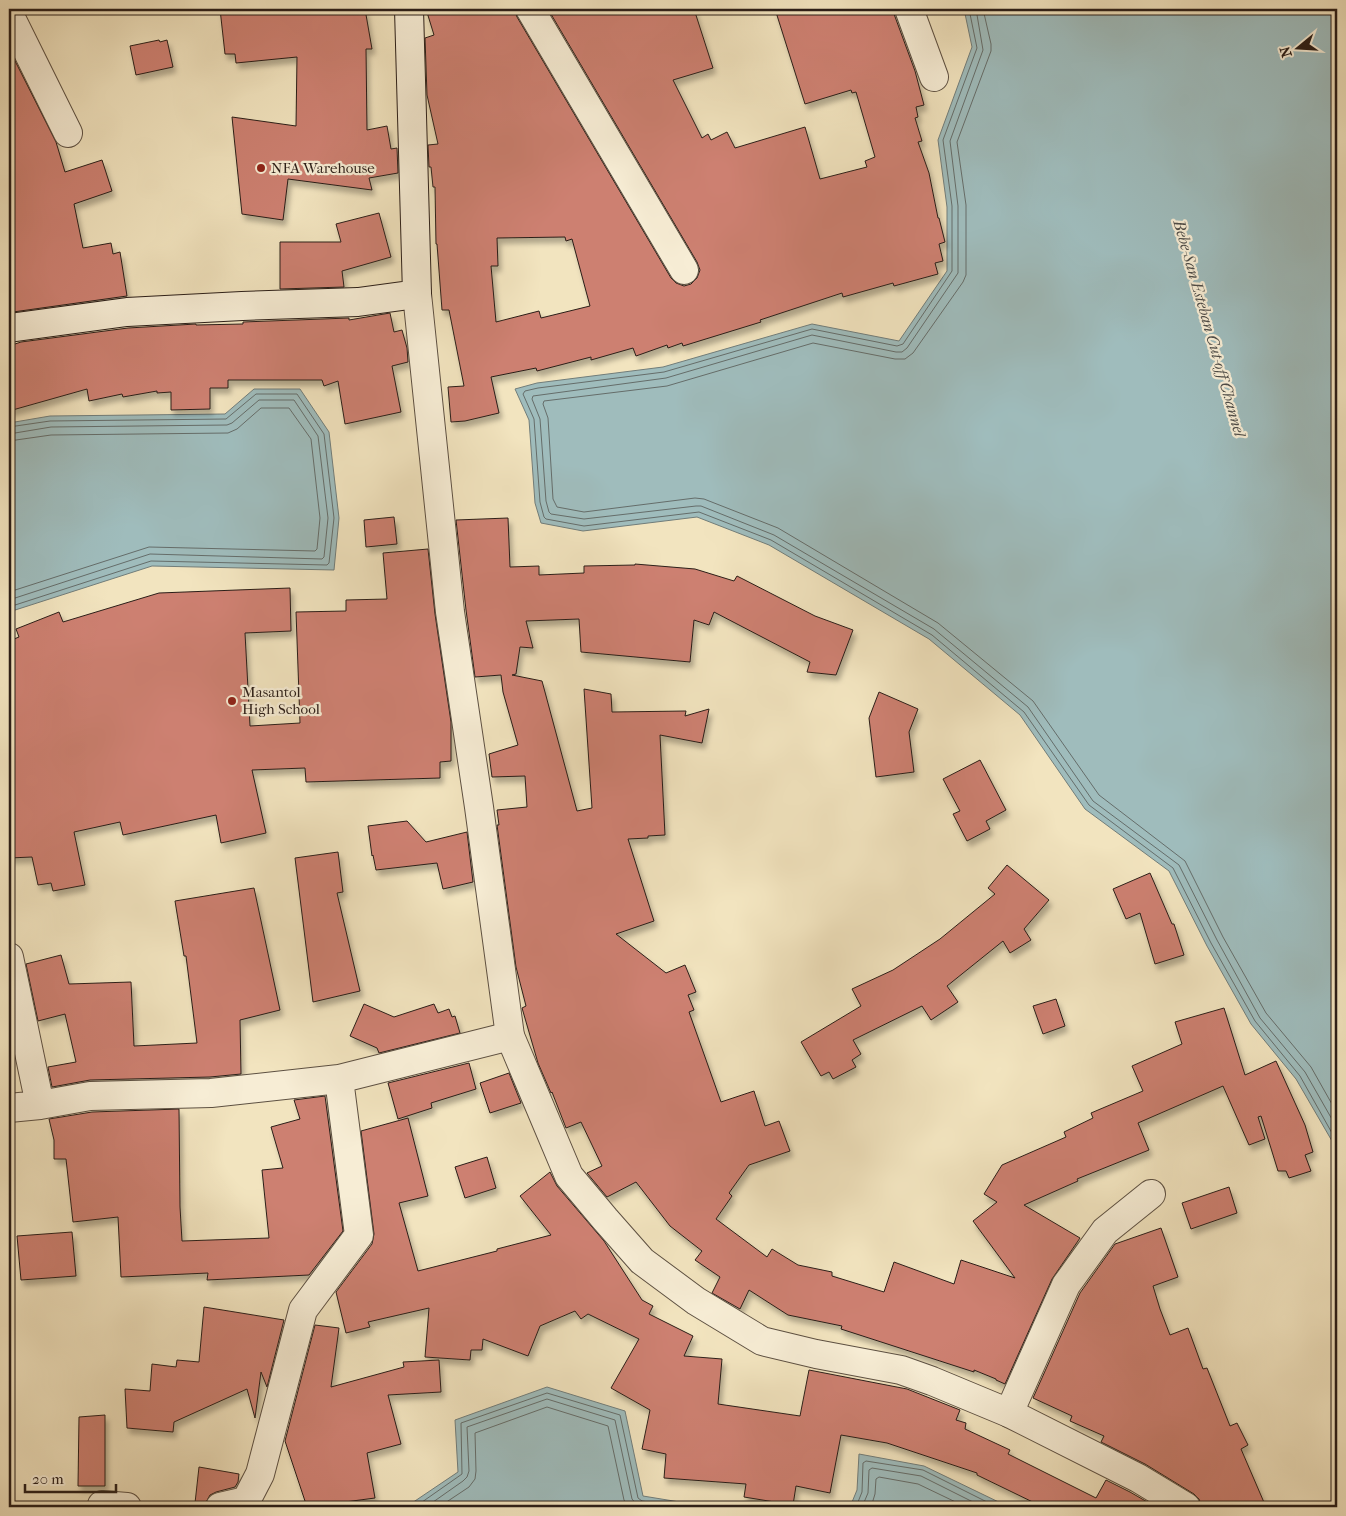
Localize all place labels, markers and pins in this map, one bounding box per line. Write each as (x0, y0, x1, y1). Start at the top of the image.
place label: NFA Warehouse (271, 159, 375, 177)
marker: NFA Warehouse (255, 162, 267, 174)
place label: Masantol High School (242, 683, 320, 718)
marker: Masantol High School (226, 695, 238, 707)

